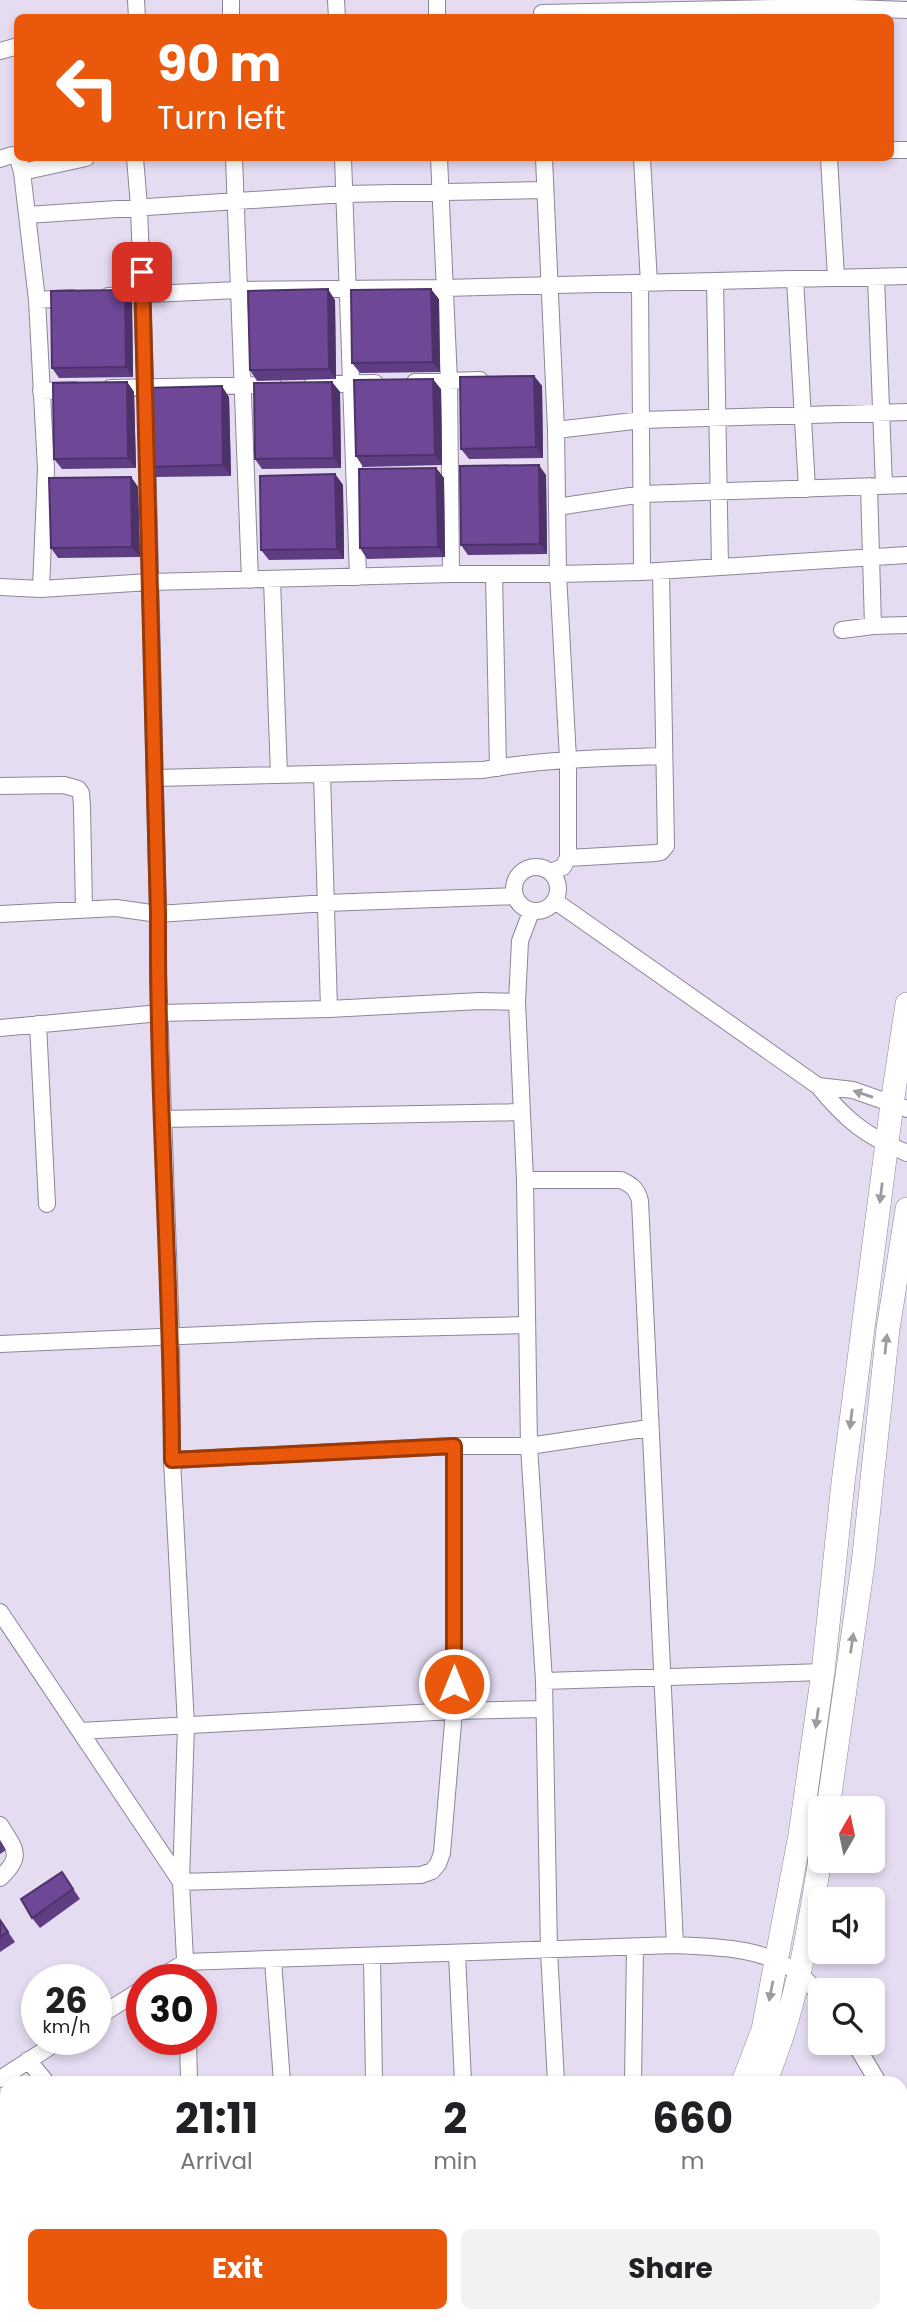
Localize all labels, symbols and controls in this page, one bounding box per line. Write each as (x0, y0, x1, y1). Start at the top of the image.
text: 90 m (157, 30, 281, 98)
icon: left (42, 42, 133, 133)
text: Turn left (157, 95, 286, 140)
pin (112, 242, 172, 302)
icon: arrive (123, 253, 161, 291)
one-way arrow (853, 1088, 874, 1099)
one-way arrow (875, 1182, 886, 1204)
one-way arrow (881, 1333, 892, 1355)
one-way arrow (846, 1408, 857, 1430)
one-way arrow (846, 1632, 857, 1654)
position arrow (417, 1647, 491, 1721)
one-way arrow (811, 1707, 822, 1729)
north arrow (808, 1796, 886, 1872)
map controls (808, 1796, 885, 2055)
button: sound (808, 1887, 885, 1964)
speed limit sign: 30 (126, 1964, 217, 2055)
text: 26 (45, 1976, 88, 2025)
button: search (808, 1978, 885, 2055)
one-way arrow (766, 1980, 777, 2002)
text: km/h (43, 2014, 90, 2039)
text: 21:11 (175, 2089, 258, 2148)
text: 2 (443, 2089, 467, 2148)
text: 660 (652, 2089, 733, 2148)
text: Arrival (180, 2145, 253, 2177)
text: min (433, 2145, 477, 2177)
text: m (681, 2145, 704, 2177)
button: Exit (28, 2229, 447, 2309)
button: Share (461, 2229, 880, 2309)

